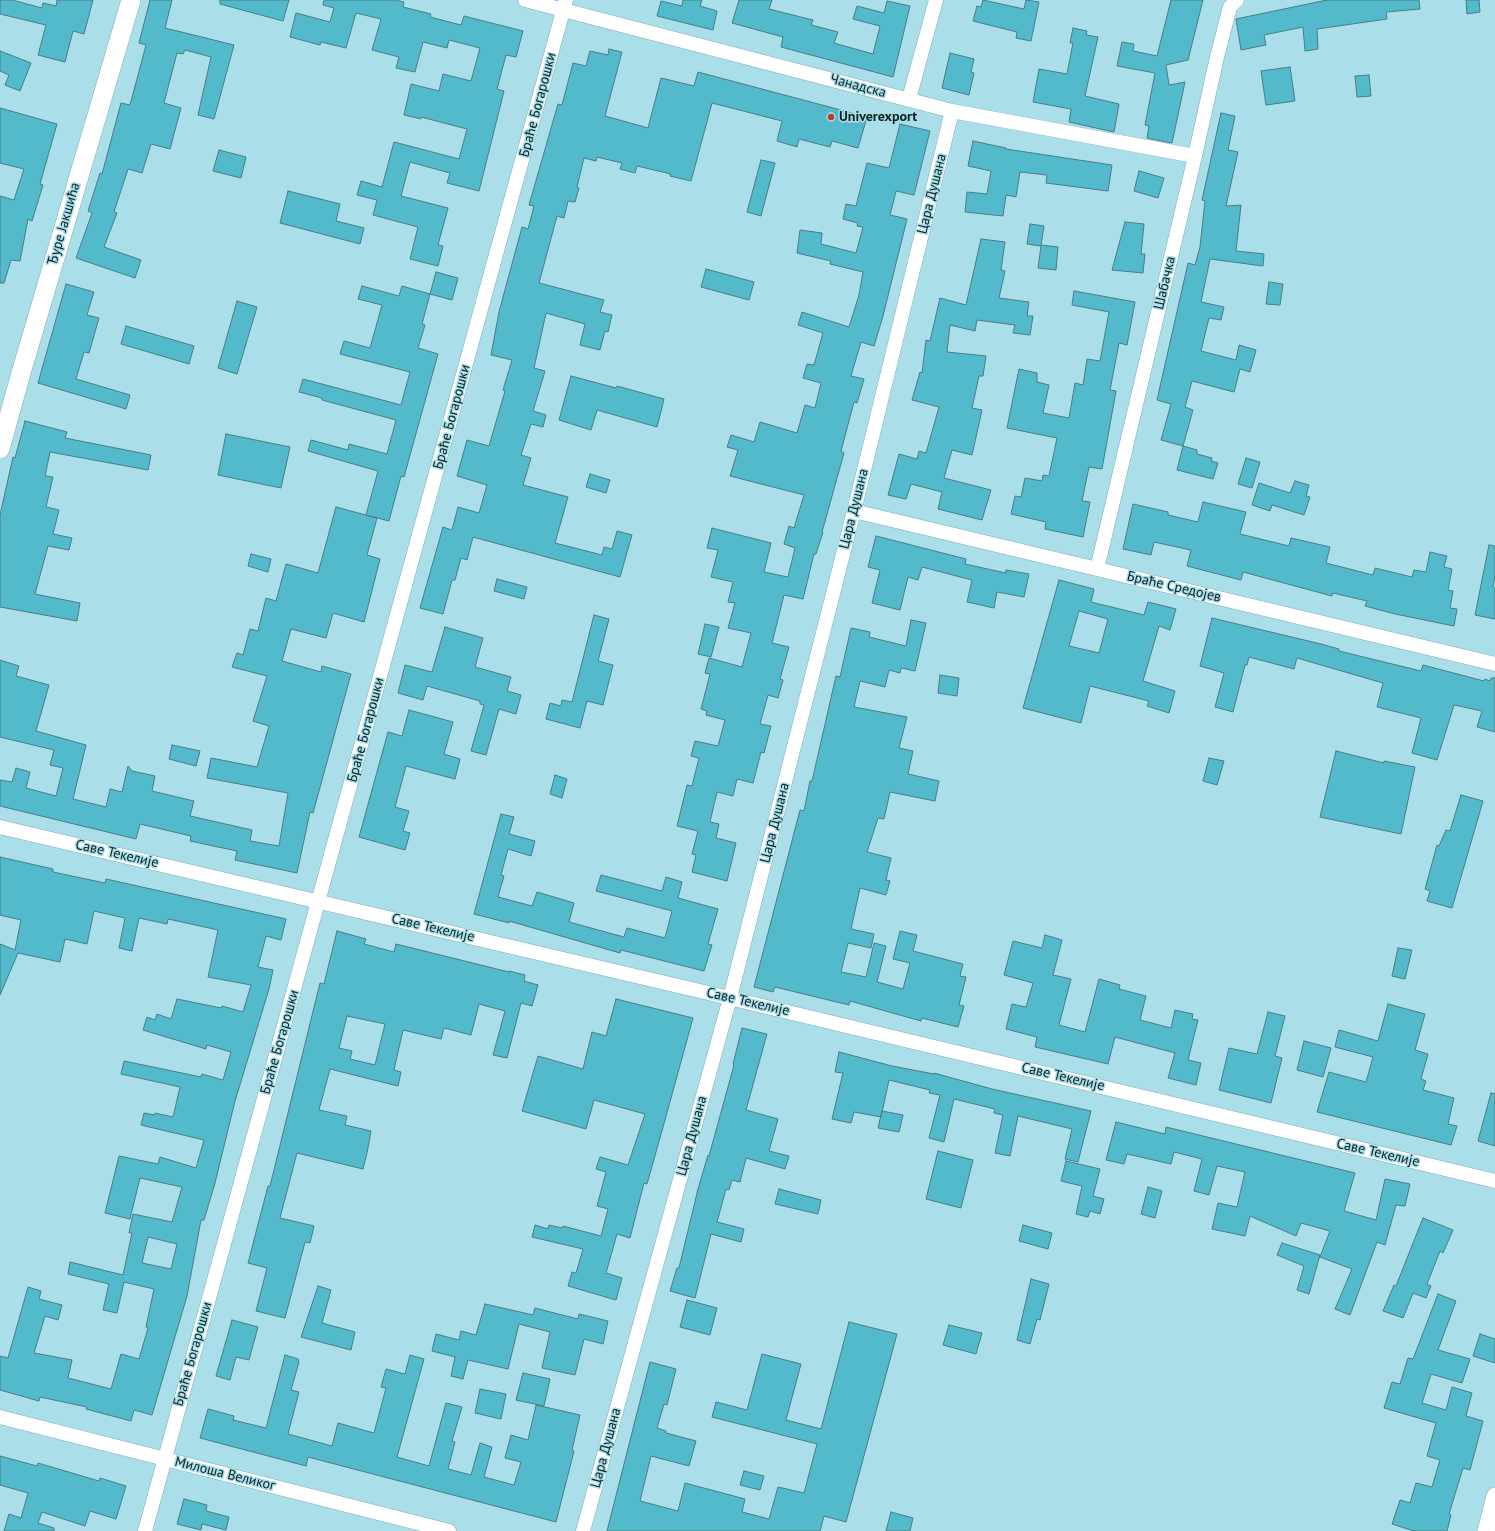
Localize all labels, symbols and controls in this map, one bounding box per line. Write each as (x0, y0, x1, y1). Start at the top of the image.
street label: Браће Богарошки (516, 51, 560, 159)
street label: Чанадска (828, 70, 888, 102)
place label: Univerexport (839, 109, 917, 125)
marker: Univerexport (826, 112, 836, 122)
street label: Цара Душана (914, 152, 950, 236)
street label: Ђуре Јакшића (44, 181, 84, 267)
street label: Шабачка (1151, 255, 1179, 311)
street label: Браће Богарошки (430, 363, 474, 471)
street label: Цара Душана (836, 467, 872, 551)
street label: Браће Средојев (1125, 568, 1223, 606)
street label: Браће Богарошки (344, 676, 388, 784)
street label: Цара Душана (757, 781, 793, 865)
street label: Саве Текелије (74, 836, 160, 872)
street label: Саве Текелије (390, 910, 476, 946)
street label: Саве Текелије (705, 984, 791, 1020)
street label: Браће Богарошки (257, 988, 303, 1096)
street label: Саве Текелије (1020, 1059, 1106, 1095)
street label: Цара Душана (673, 1094, 711, 1178)
street label: Саве Текелије (1335, 1135, 1421, 1171)
street label: Браће Богарошки (170, 1300, 216, 1408)
street label: Цара Душана (587, 1406, 625, 1490)
street label: Милоша Великог (173, 1453, 277, 1495)

